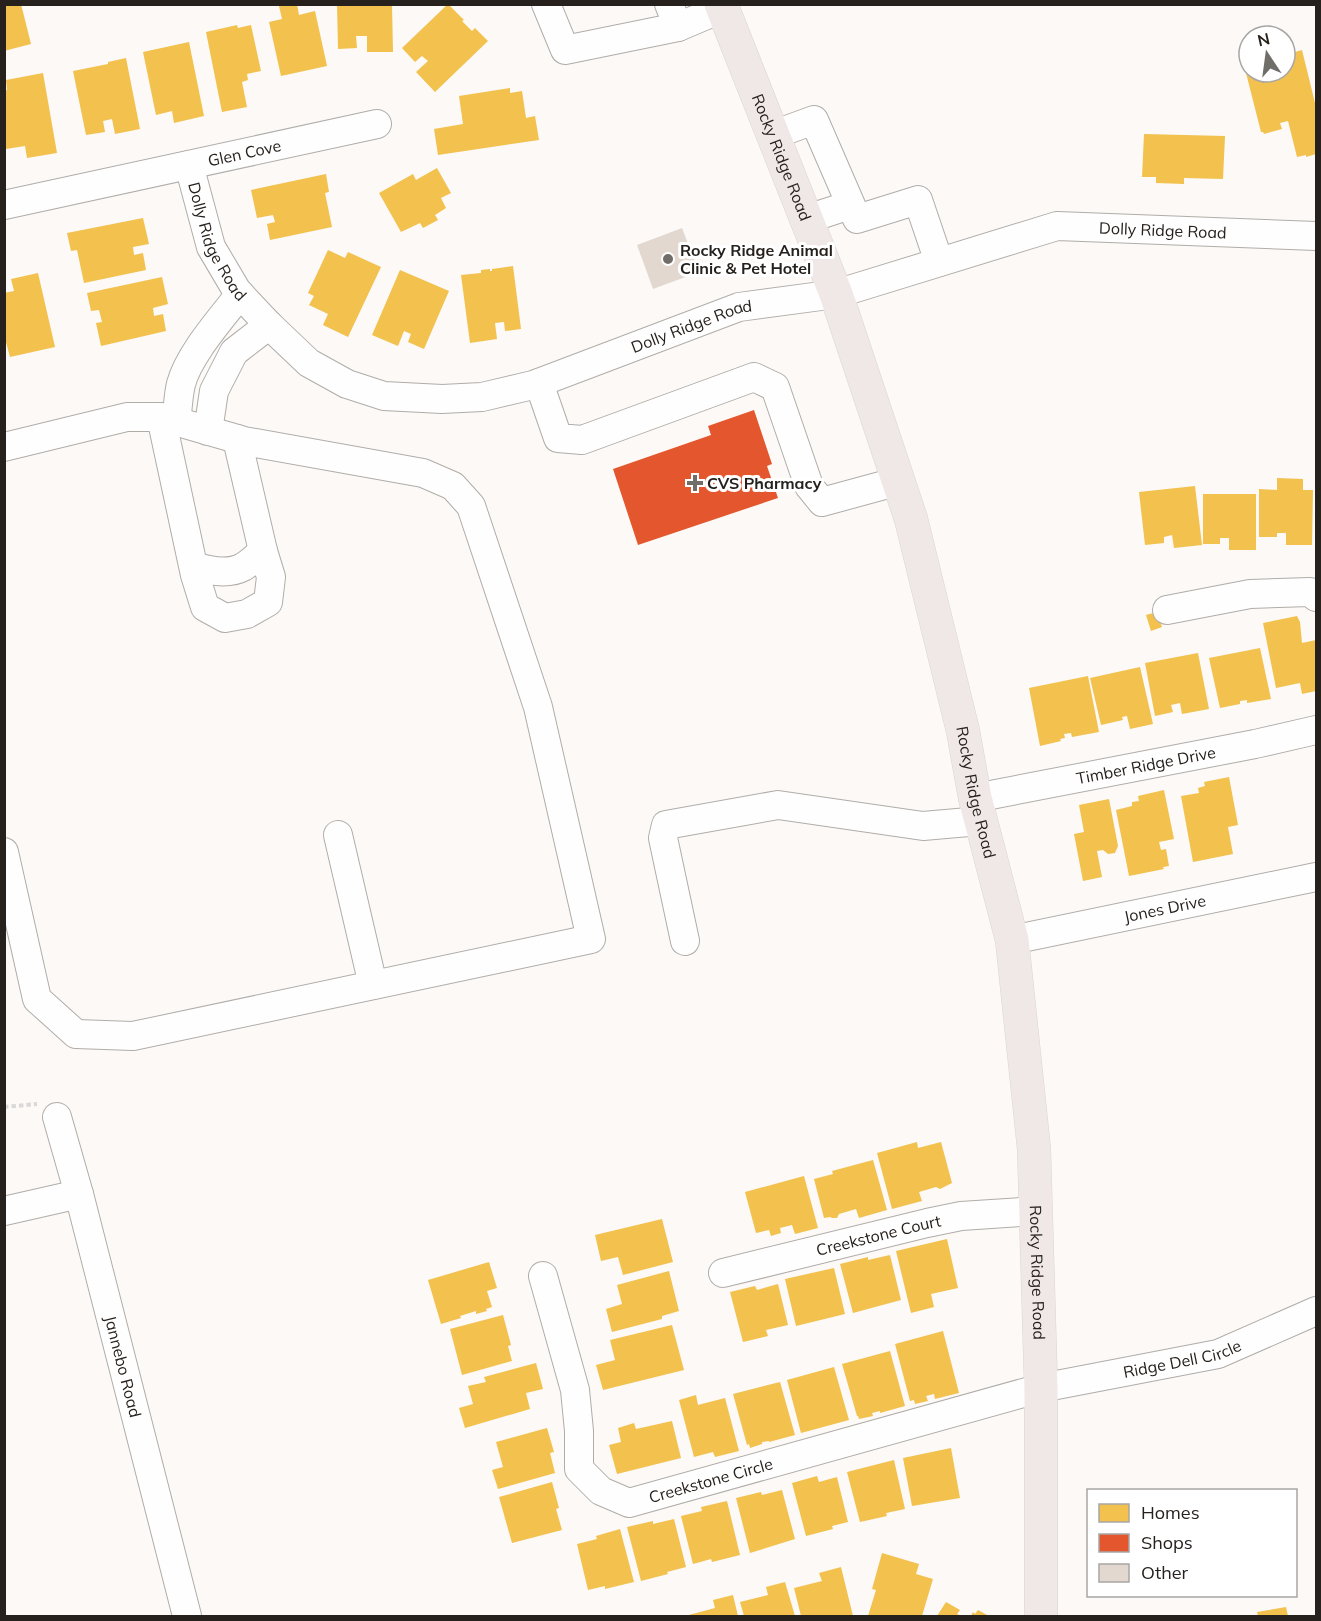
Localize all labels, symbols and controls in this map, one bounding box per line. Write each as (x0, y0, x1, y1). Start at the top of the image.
north arrow (1237, 24, 1297, 84)
text: N (1255, 28, 1272, 50)
street label: Rocky Ridge Road (748, 91, 816, 224)
street label: Glen Cove (206, 135, 283, 170)
street label: Dolly Ridge Road (184, 180, 251, 305)
street label: Dolly Ridge Road (1099, 218, 1227, 243)
place label: Rocky Ridge Animal Clinic & Pet Hotel (680, 240, 833, 278)
marker: Rocky Ridge Animal Clinic & Pet Hotel (661, 252, 675, 266)
street label: Dolly Ridge Road (628, 295, 753, 357)
place label: CVS Pharmacy (707, 473, 822, 493)
marker: CVS Pharmacy (688, 476, 702, 490)
street label: Rocky Ridge Road (952, 724, 1000, 860)
street label: Timber Ridge Drive (1074, 742, 1217, 788)
street label: Jones Drive (1122, 890, 1208, 927)
street label: Rocky Ridge Road (1026, 1205, 1050, 1340)
street label: Creekstone Court (814, 1210, 943, 1260)
street label: Jannebo Road (100, 1313, 146, 1419)
street label: Ridge Dell Circle (1121, 1335, 1244, 1382)
street label: Creekstone Circle (646, 1453, 775, 1507)
legend (1087, 1489, 1297, 1597)
text: Homes (1141, 1501, 1200, 1524)
text: Shops (1141, 1531, 1193, 1554)
text: Other (1141, 1561, 1189, 1584)

